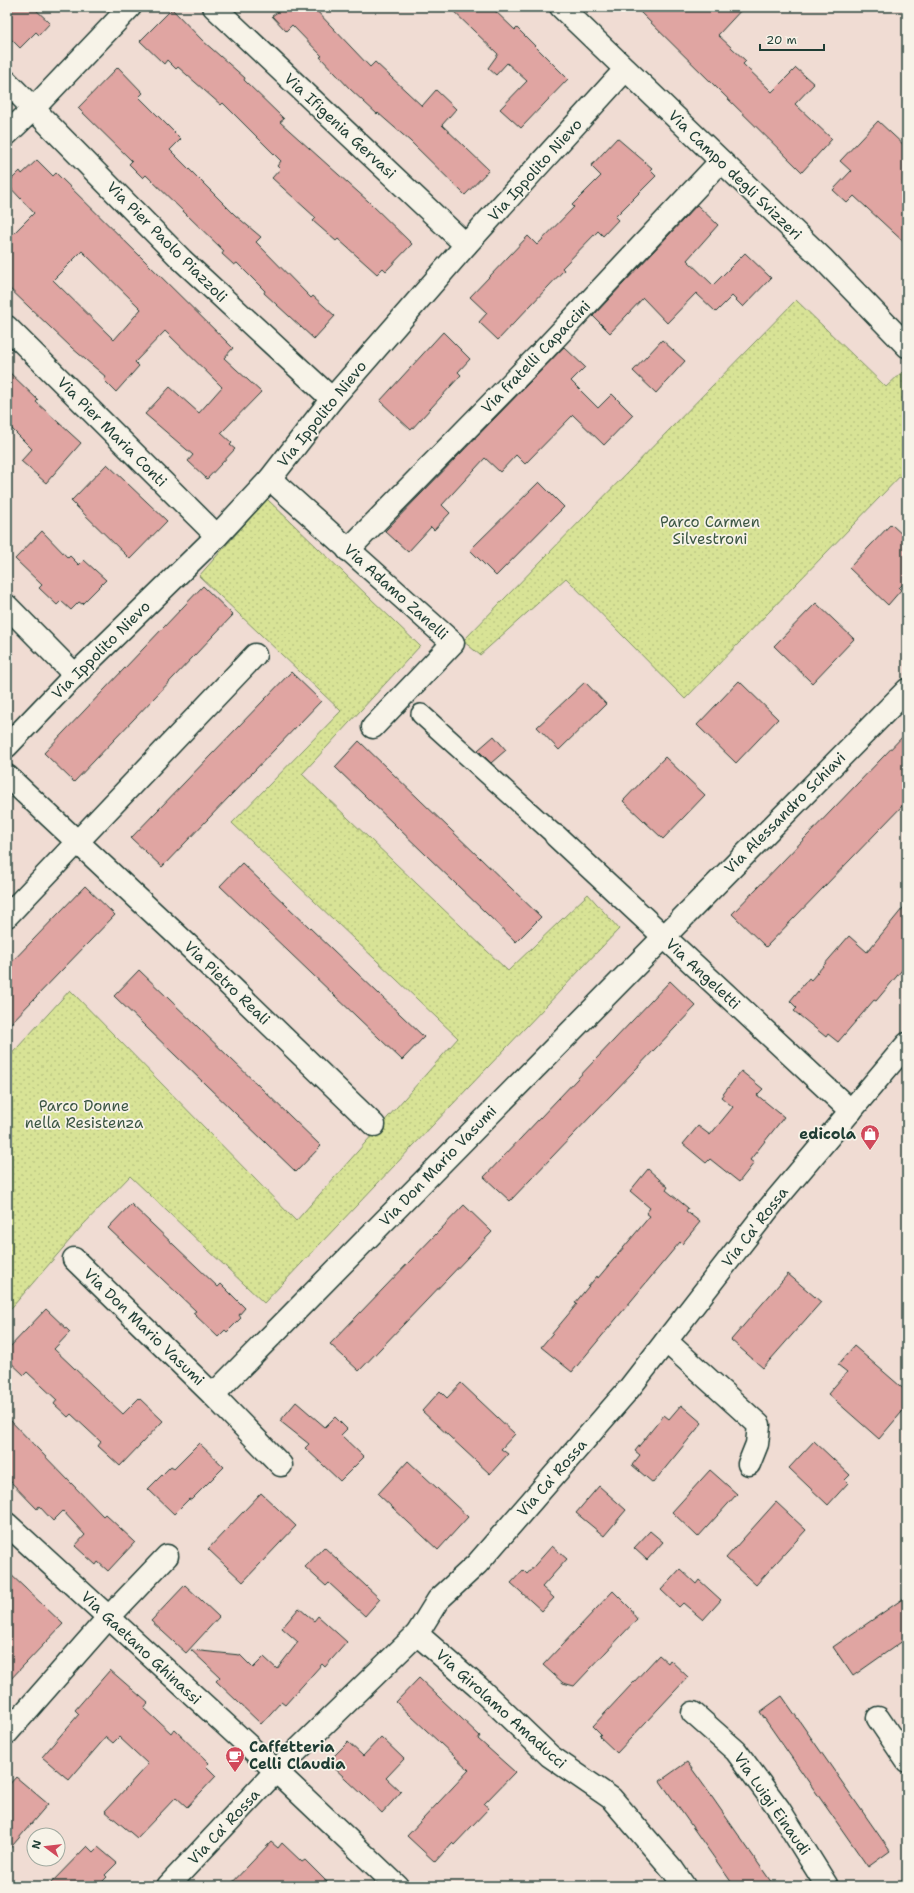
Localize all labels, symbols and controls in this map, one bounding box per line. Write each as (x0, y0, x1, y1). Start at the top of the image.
scale bar (760, 26, 824, 52)
text: 20 m (766, 32, 797, 48)
street label: Via Ifigenia Gervasi (280, 69, 400, 183)
street label: Via Campo degli Svizzeri (664, 106, 806, 244)
street label: Via Ippolito Nievo (484, 114, 586, 226)
street label: Via Pier Paolo Piazzoli (102, 177, 232, 307)
street label: Via fratelli Capaccini (477, 296, 595, 418)
street label: Via Ippolito Nievo (273, 357, 371, 471)
street label: Via Pier Maria Conti (53, 373, 171, 491)
park label: Parco Carmen Silvestroni (660, 512, 760, 549)
street label: Via Adamo Zanelli (339, 540, 453, 644)
street label: Via Ippolito Nievo (47, 596, 155, 704)
street label: Via Alessandro Schiavi (720, 748, 850, 878)
street label: Via Angeletti (661, 934, 745, 1014)
street label: Via Pietro Reali (180, 937, 274, 1029)
park label: Parco Donne nella Resistenza (25, 1096, 144, 1133)
street label: Via Don Mario Vasumi (375, 1101, 501, 1231)
shop icon: edicola (859, 1123, 881, 1151)
place label: edicola (799, 1124, 857, 1144)
street label: Via Ca' Rossa (717, 1182, 793, 1271)
street label: Via Don Mario Vasumi (79, 1264, 209, 1390)
street label: Via Ca' Rossa (513, 1434, 592, 1521)
street label: Via Gaetano Ghinassi (77, 1587, 205, 1709)
street label: Via Girolamo Amaducci (431, 1645, 571, 1773)
place label: Caffetteria Celli Claudia (249, 1737, 346, 1774)
cafe icon: Caffetteria Celli Claudia (224, 1745, 246, 1773)
street label: Via Luigi Einaudi (729, 1749, 815, 1859)
street label: Via Ca' Rossa (184, 1784, 265, 1869)
north arrow (26, 1827, 66, 1867)
text: N (28, 1838, 45, 1851)

